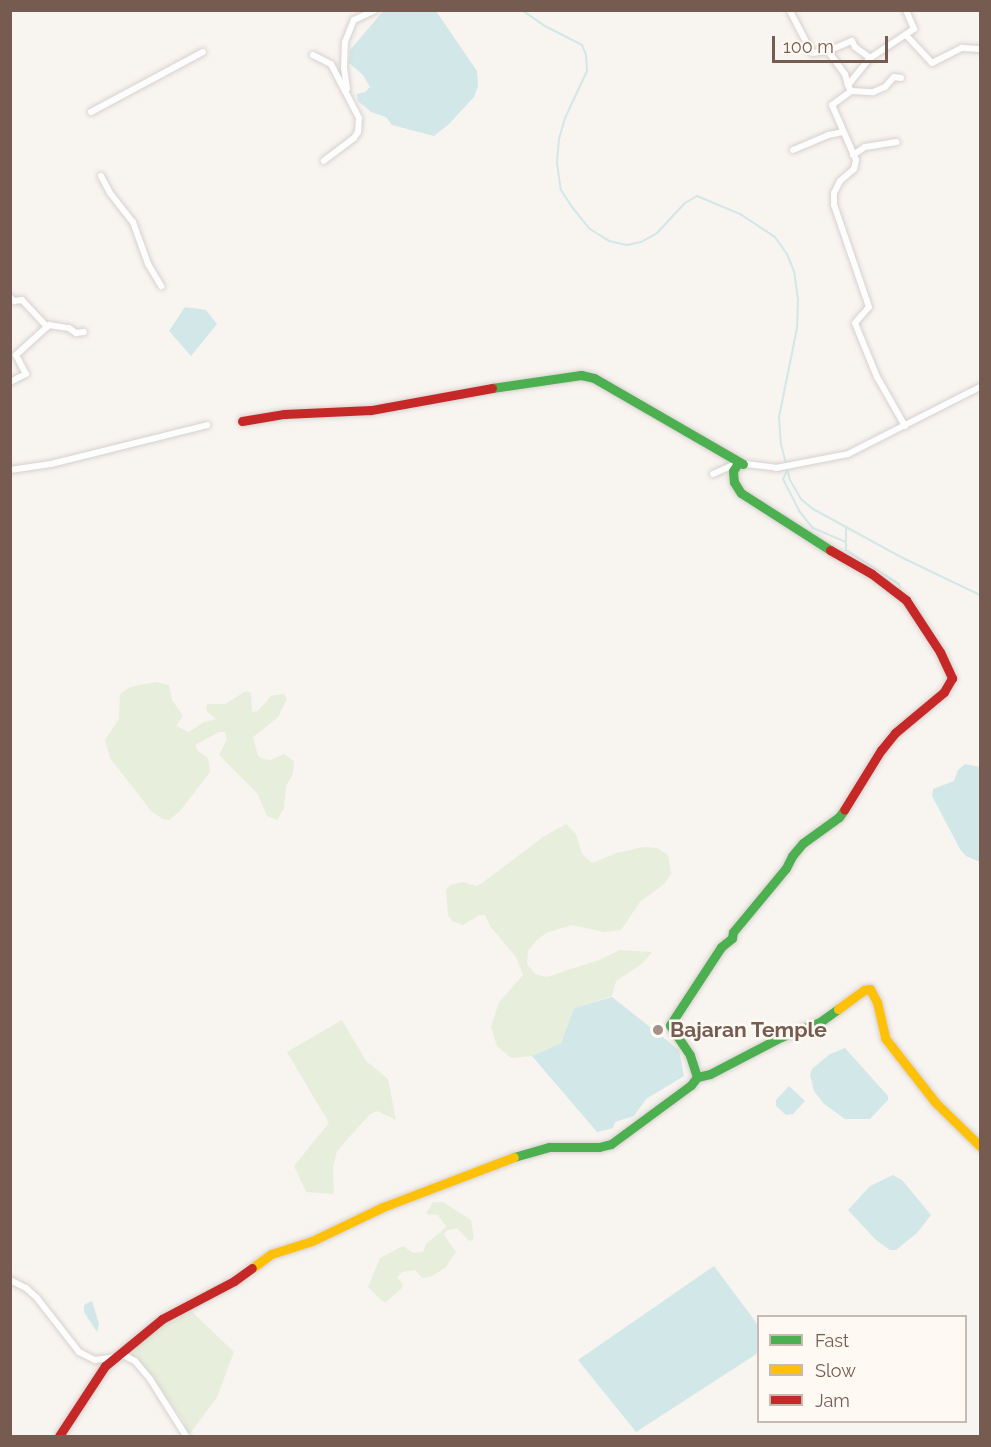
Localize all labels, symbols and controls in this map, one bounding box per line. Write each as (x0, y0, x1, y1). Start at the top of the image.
scale bar (775, 24, 890, 62)
text: 100 m (783, 36, 834, 57)
place label: Bajaran Temple (670, 1017, 827, 1043)
marker: Bajaran Temple (651, 1023, 665, 1037)
legend (757, 1315, 967, 1423)
text: Fast (815, 1330, 849, 1351)
text: Slow (815, 1360, 856, 1381)
text: Jam (815, 1390, 850, 1411)

